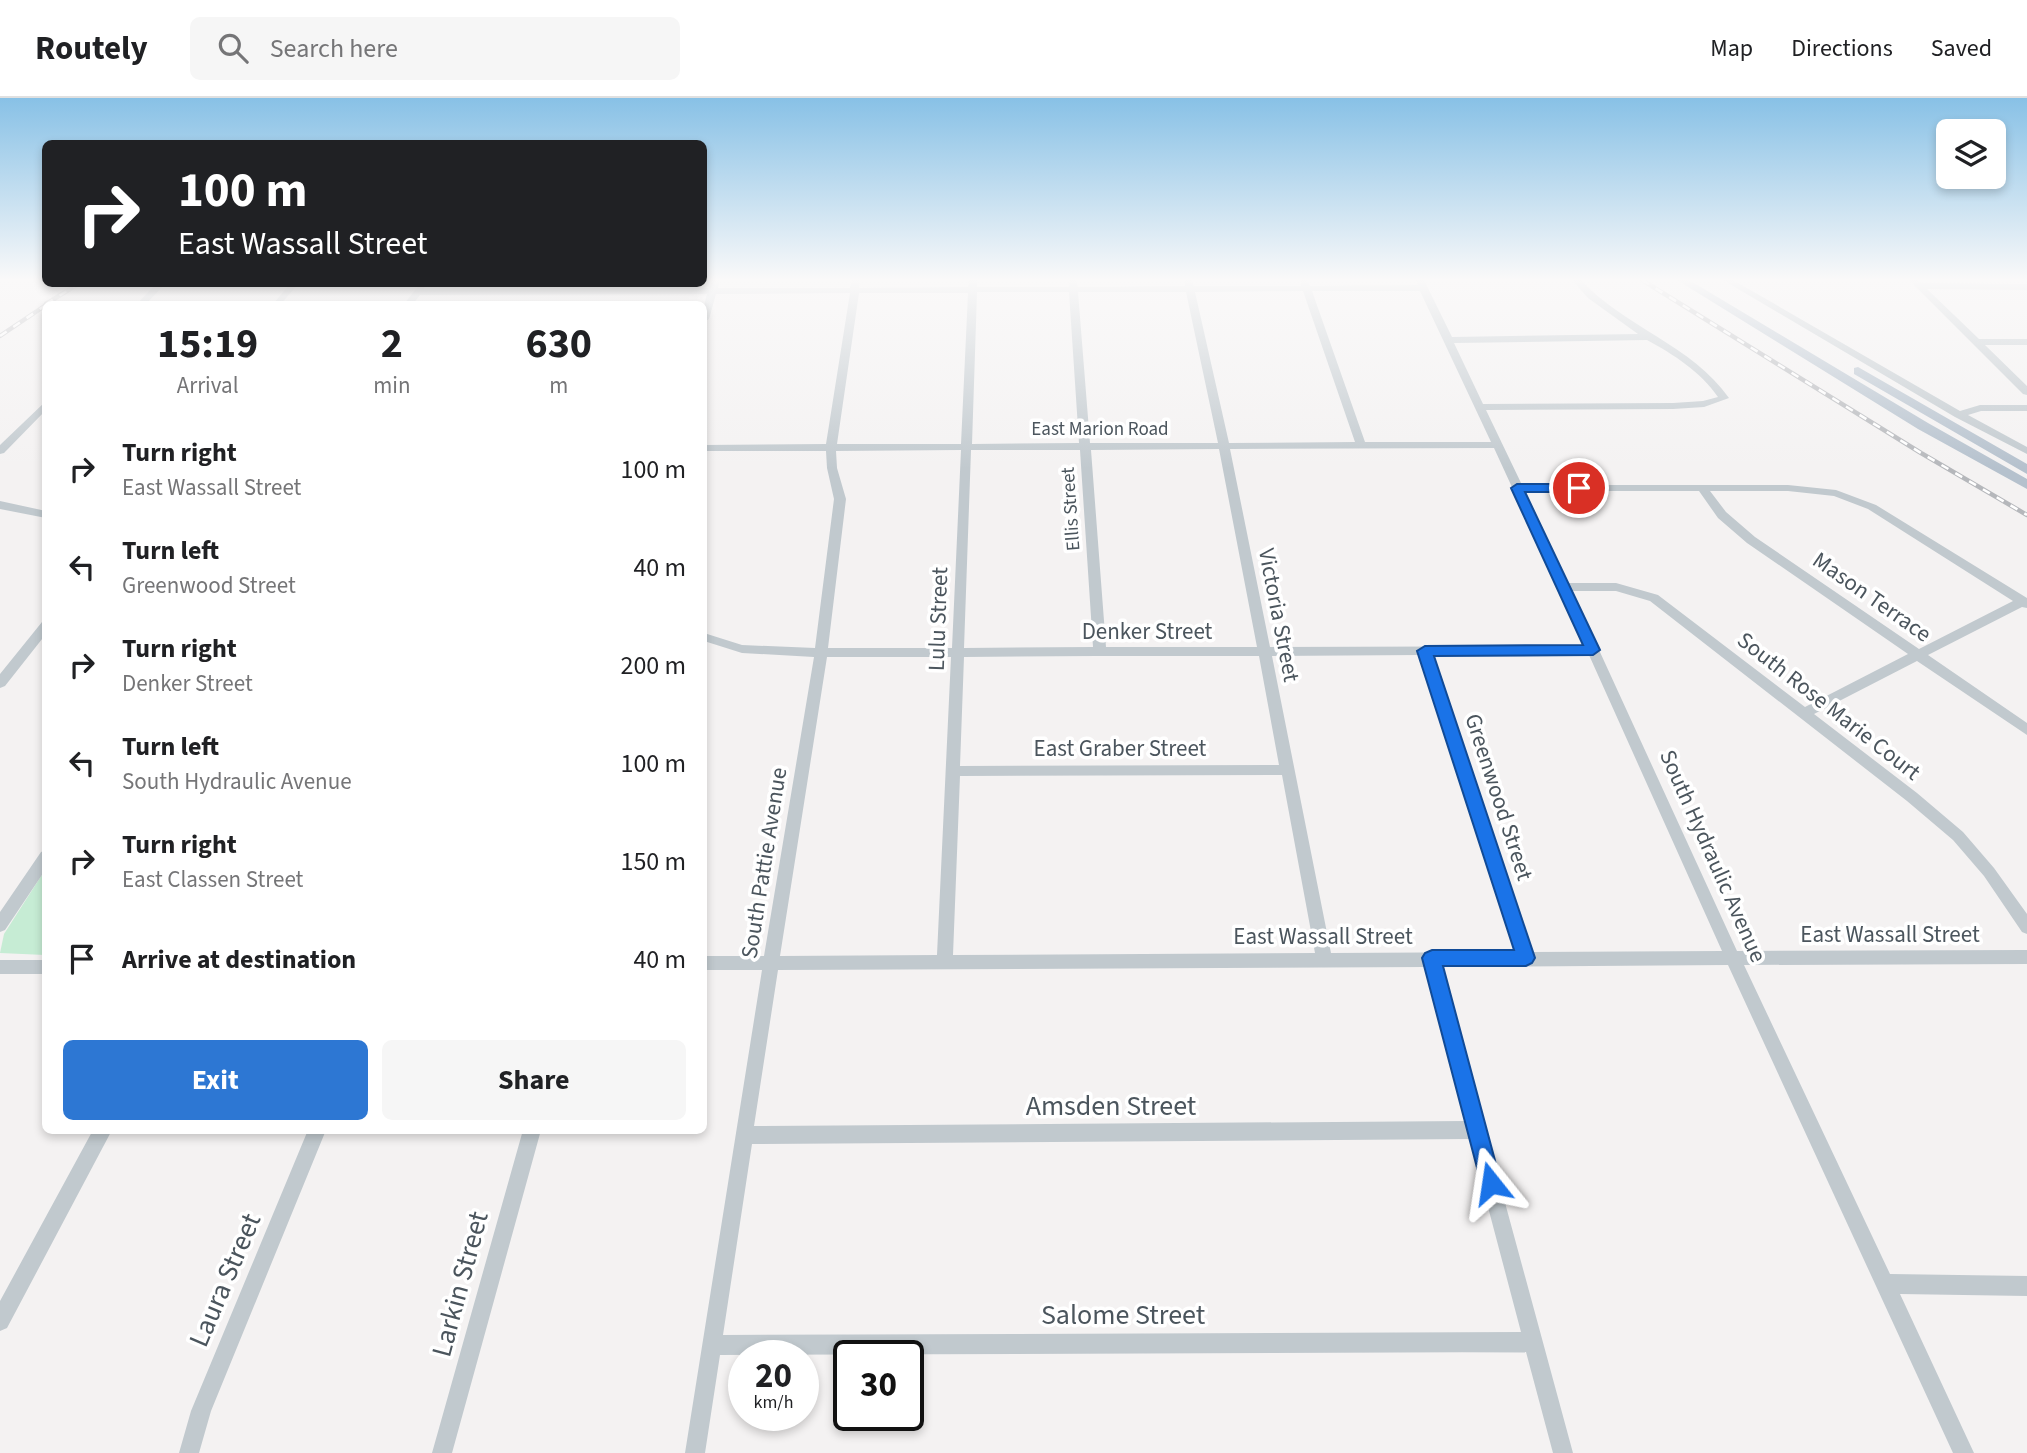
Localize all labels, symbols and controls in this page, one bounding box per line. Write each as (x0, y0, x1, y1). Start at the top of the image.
search box (190, 17, 680, 80)
text: Routely (35, 25, 148, 72)
icon: search (214, 29, 252, 67)
text: Search here (270, 30, 398, 67)
text: Map (1710, 31, 1753, 66)
text: Directions (1791, 31, 1893, 66)
text: Saved (1931, 31, 1992, 66)
map controls (1936, 119, 2006, 189)
button: layers (1936, 119, 2006, 189)
text: 100 m (178, 156, 307, 226)
icon: right (63, 168, 154, 259)
text: East Wassall Street (178, 221, 428, 267)
text: 15:19 (157, 314, 258, 374)
text: 2 (381, 314, 403, 374)
text: 630 (525, 314, 592, 374)
text: Arrival (177, 369, 239, 402)
text: min (373, 369, 411, 402)
text: m (549, 369, 568, 402)
street label: East Marion Road (1031, 416, 1169, 443)
text: Turn right (122, 434, 237, 471)
icon: right (63, 450, 101, 488)
text: 100 m (620, 451, 686, 488)
pin (1549, 458, 1609, 518)
street label: Ellis Street (1055, 466, 1087, 552)
icon: arrive (1560, 469, 1598, 507)
text: East Wassall Street (122, 471, 301, 504)
text: Turn left (122, 532, 219, 569)
street label: Mason Terrace (1806, 544, 1938, 650)
street label: Victoria Street (1250, 546, 1308, 685)
icon: left (63, 548, 101, 586)
text: 40 m (633, 549, 686, 586)
street label: Lulu Street (920, 566, 956, 672)
text: Greenwood Street (122, 569, 296, 602)
street label: Denker Street (1082, 615, 1213, 648)
street label: South Rose Marie Court (1730, 624, 1928, 788)
text: Turn right (122, 630, 237, 667)
icon: right (63, 646, 101, 684)
text: 200 m (620, 647, 686, 684)
text: Denker Street (122, 667, 253, 700)
street label: Greenwood Street (1456, 709, 1542, 885)
text: Turn left (122, 728, 219, 765)
street label: East Graber Street (1034, 732, 1207, 765)
icon: left (63, 744, 101, 782)
street label: South Hydraulic Avenue (1651, 744, 1775, 968)
text: 100 m (620, 745, 686, 782)
text: South Hydraulic Avenue (122, 765, 352, 798)
street label: South Pattie Avenue (733, 765, 795, 961)
text: Turn right (122, 826, 237, 863)
icon: right (63, 842, 101, 880)
text: 150 m (620, 843, 686, 880)
text: East Classen Street (122, 863, 303, 896)
street label: East Wassall Street (1800, 918, 1980, 951)
street label: East Wassall Street (1233, 920, 1413, 953)
icon: arrive (63, 940, 101, 978)
text: Arrive at destination (122, 941, 356, 978)
text: 40 m (633, 941, 686, 978)
button: Exit (63, 1040, 368, 1120)
button: Share (382, 1040, 686, 1120)
street label: Amsden Street (1026, 1086, 1197, 1126)
position arrow (1454, 1146, 1528, 1220)
street label: Laura Street (179, 1206, 271, 1353)
street label: Larkin Street (421, 1206, 499, 1361)
street label: Salome Street (1041, 1295, 1206, 1335)
speed limit sign: 30 (833, 1340, 924, 1431)
text: 20 (755, 1351, 792, 1401)
text: km/h (754, 1390, 793, 1415)

